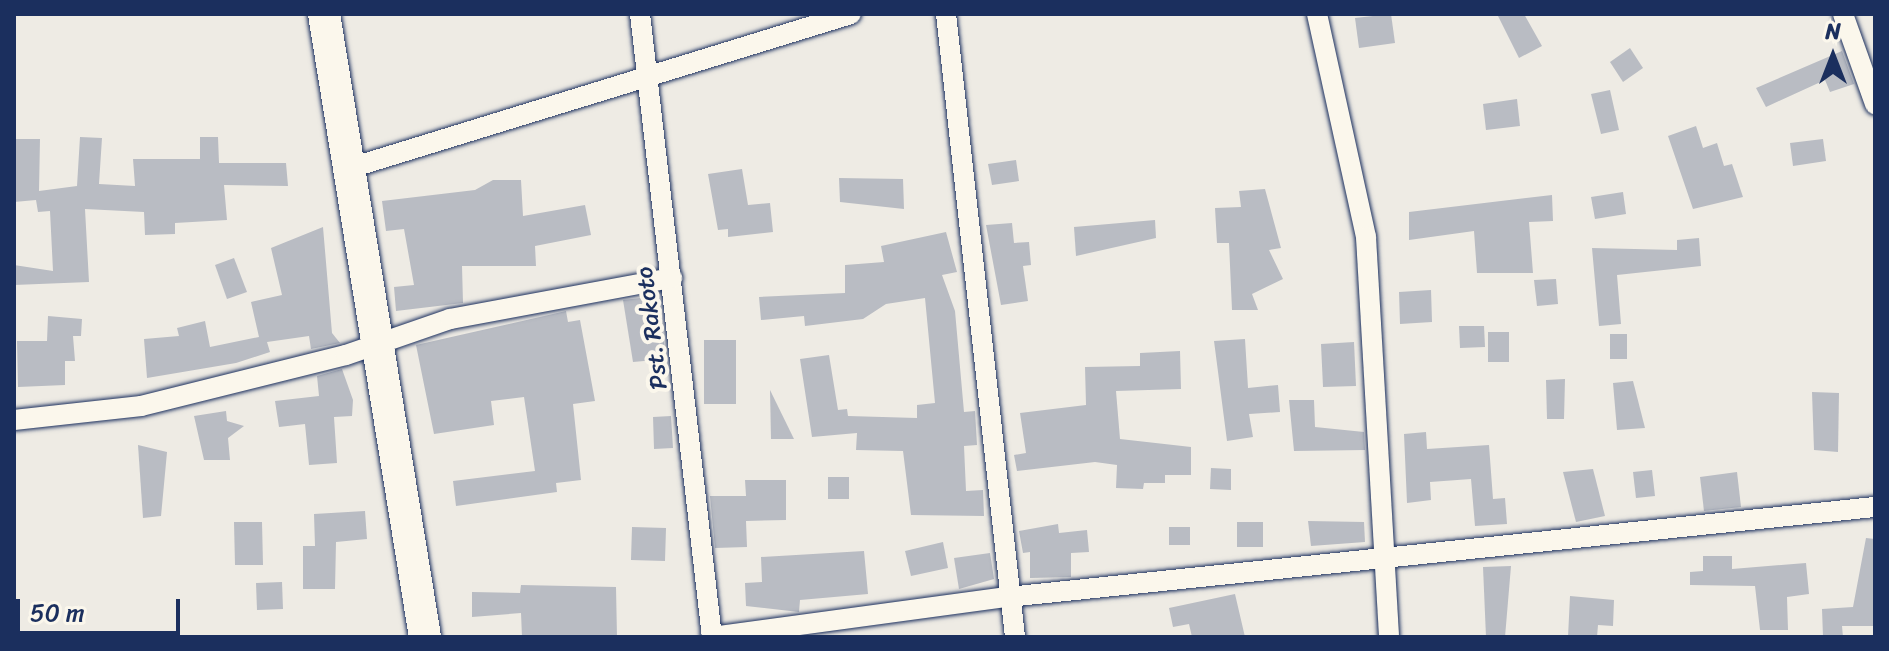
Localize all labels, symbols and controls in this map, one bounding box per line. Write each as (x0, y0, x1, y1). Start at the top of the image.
text: N (1825, 12, 1841, 51)
north arrow (1793, 16, 1873, 96)
street label: Pst. Rakoto (630, 265, 674, 391)
scale bar (20, 583, 184, 633)
text: 50 m (30, 592, 85, 634)

